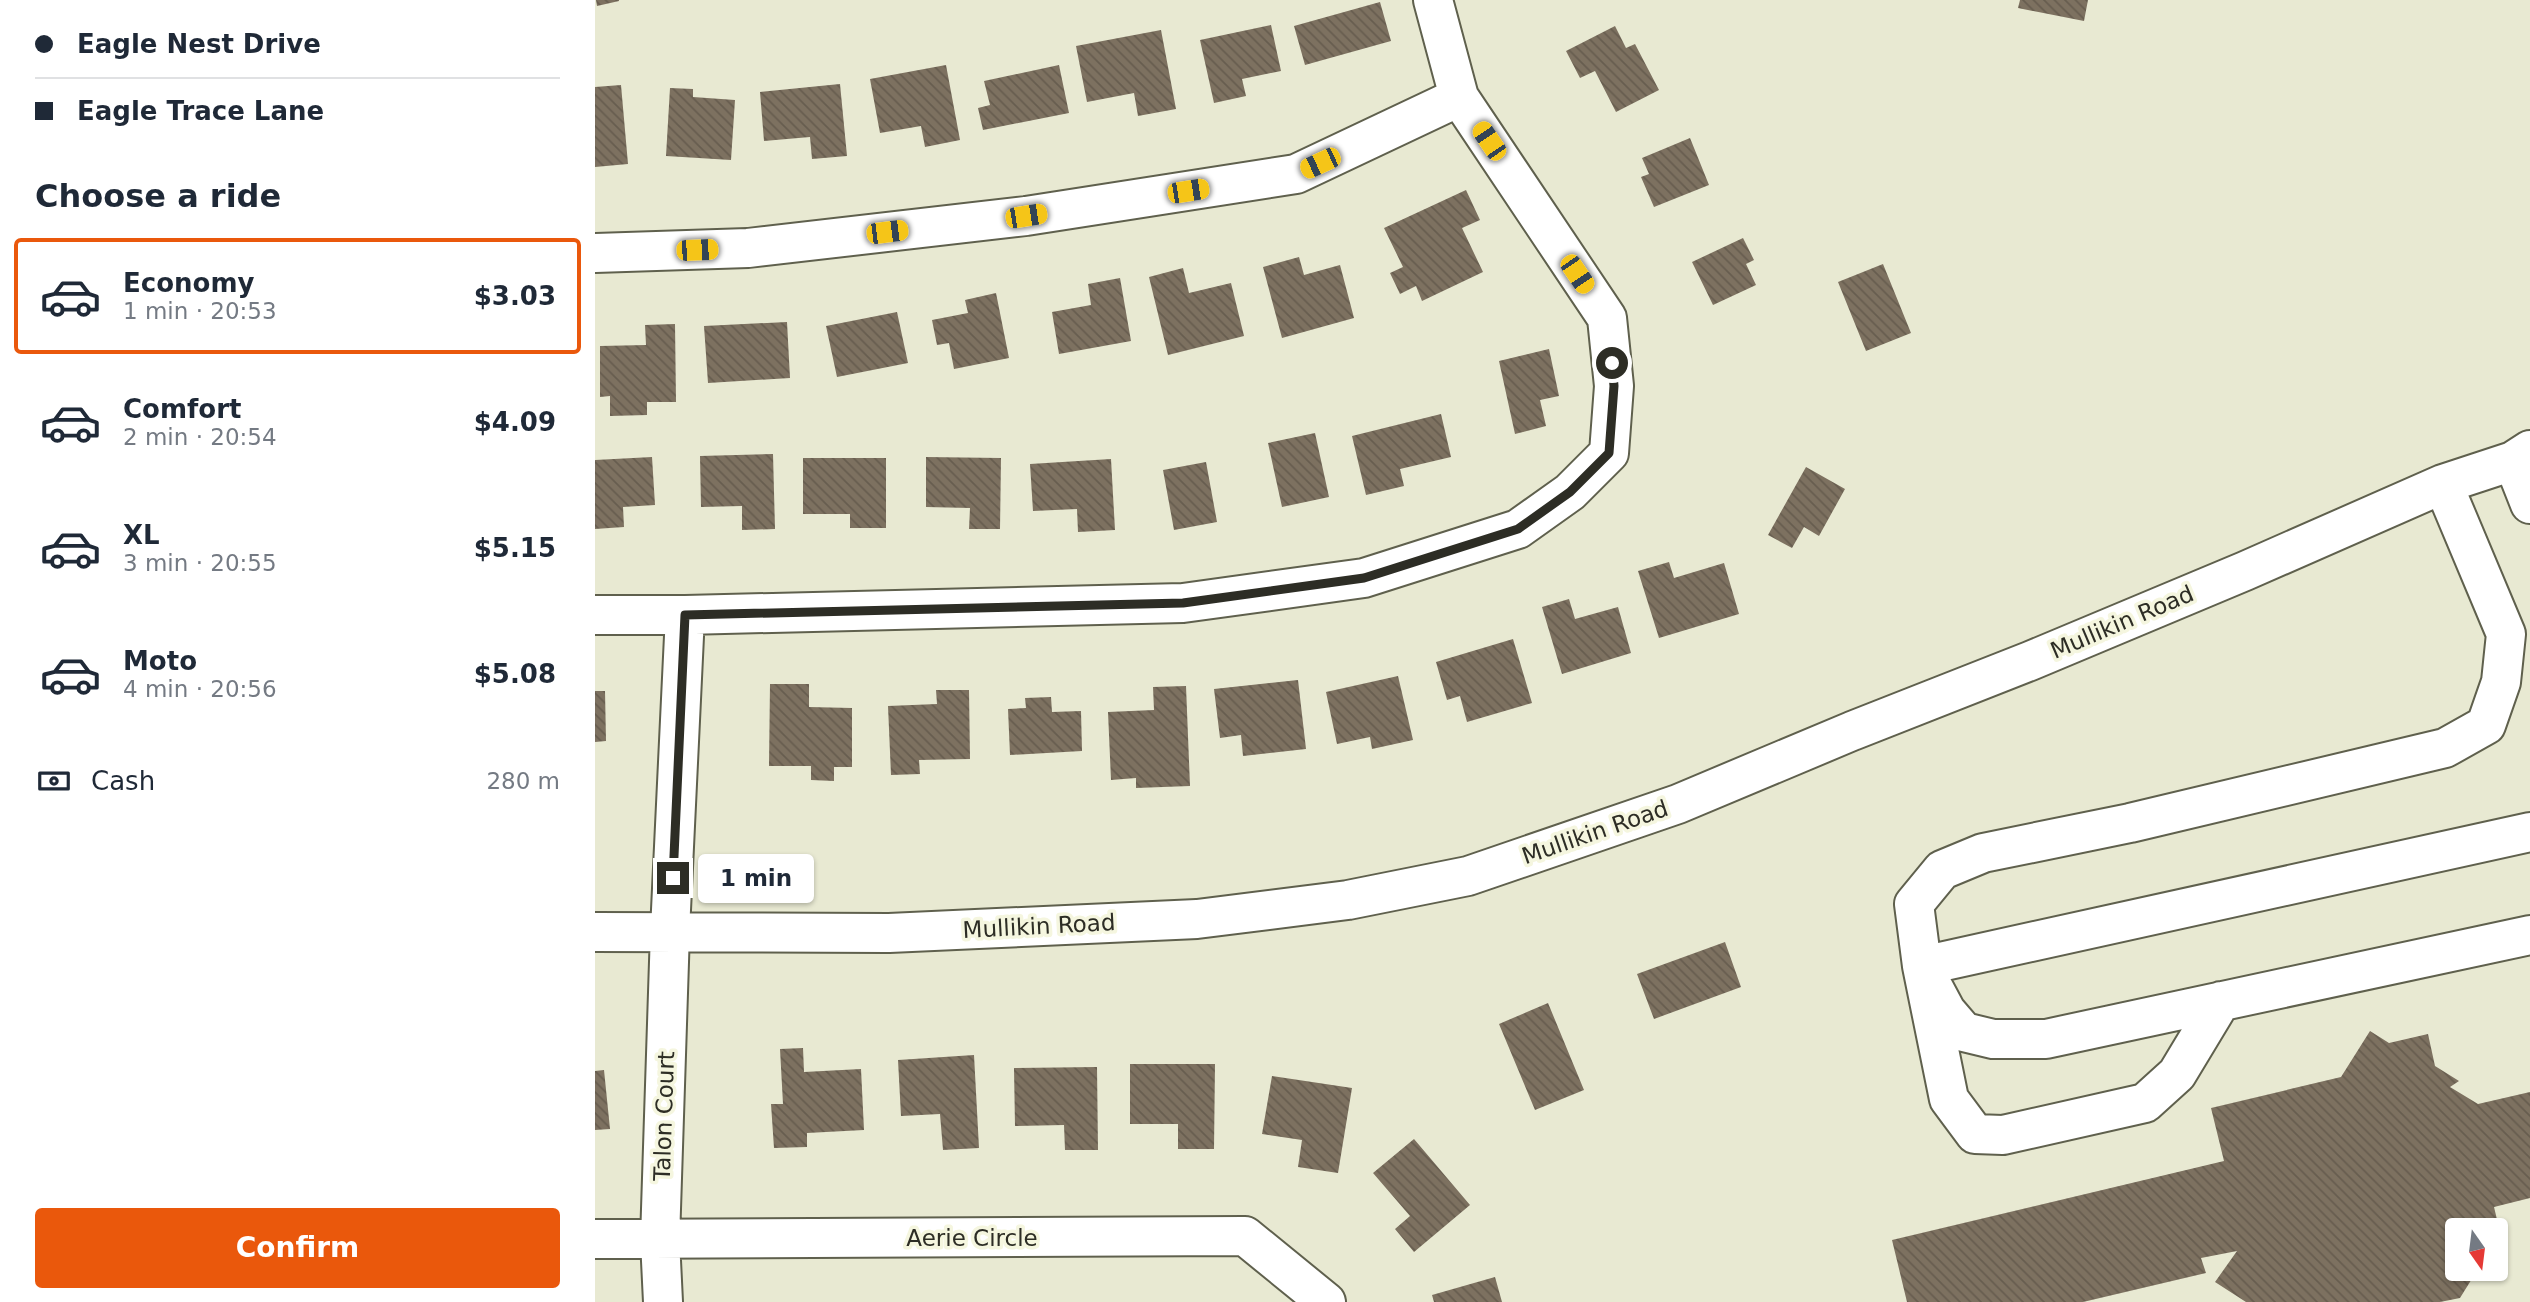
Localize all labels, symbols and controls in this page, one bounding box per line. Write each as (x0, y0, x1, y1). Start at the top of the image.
text: Eagle Nest Drive (77, 29, 321, 59)
text: Eagle Trace Lane (77, 96, 324, 126)
car (1469, 118, 1510, 164)
car (1297, 145, 1344, 181)
text: Choose a ride (35, 177, 281, 215)
car (1166, 177, 1211, 205)
car (1004, 202, 1049, 230)
car (865, 219, 910, 245)
car (676, 239, 719, 261)
car (1557, 251, 1598, 297)
icon: car (39, 265, 102, 328)
text: Economy (123, 268, 254, 298)
text: $3.03 (474, 281, 556, 311)
text: 1 min · 20:53 (123, 298, 277, 324)
route start (1596, 347, 1628, 379)
icon: car (39, 391, 102, 454)
text: Comfort (123, 394, 241, 424)
text: $4.09 (474, 407, 556, 437)
text: 2 min · 20:54 (123, 424, 277, 450)
icon: car (39, 517, 102, 580)
text: XL (123, 520, 160, 550)
text: $5.15 (474, 533, 556, 563)
text: 3 min · 20:55 (123, 550, 277, 576)
street label: Mullikin Road (2047, 580, 2197, 664)
icon: car (39, 643, 102, 706)
text: Moto (123, 646, 197, 676)
text: $5.08 (474, 659, 556, 689)
text: 4 min · 20:56 (123, 676, 277, 702)
icon: cash (35, 762, 73, 800)
text: Cash (91, 766, 155, 796)
text: 280 m (486, 768, 560, 794)
street label: Mullikin Road (1518, 795, 1672, 869)
callout: 1 min (697, 854, 813, 903)
route end (657, 862, 689, 894)
text: 1 min (720, 865, 792, 891)
street label: Mullikin Road (962, 909, 1116, 943)
street label: Talon Court (649, 1051, 679, 1182)
button: Confirm (35, 1208, 560, 1288)
north arrow (2445, 1218, 2508, 1281)
map controls (2445, 1218, 2508, 1281)
street label: Aerie Circle (906, 1225, 1038, 1251)

